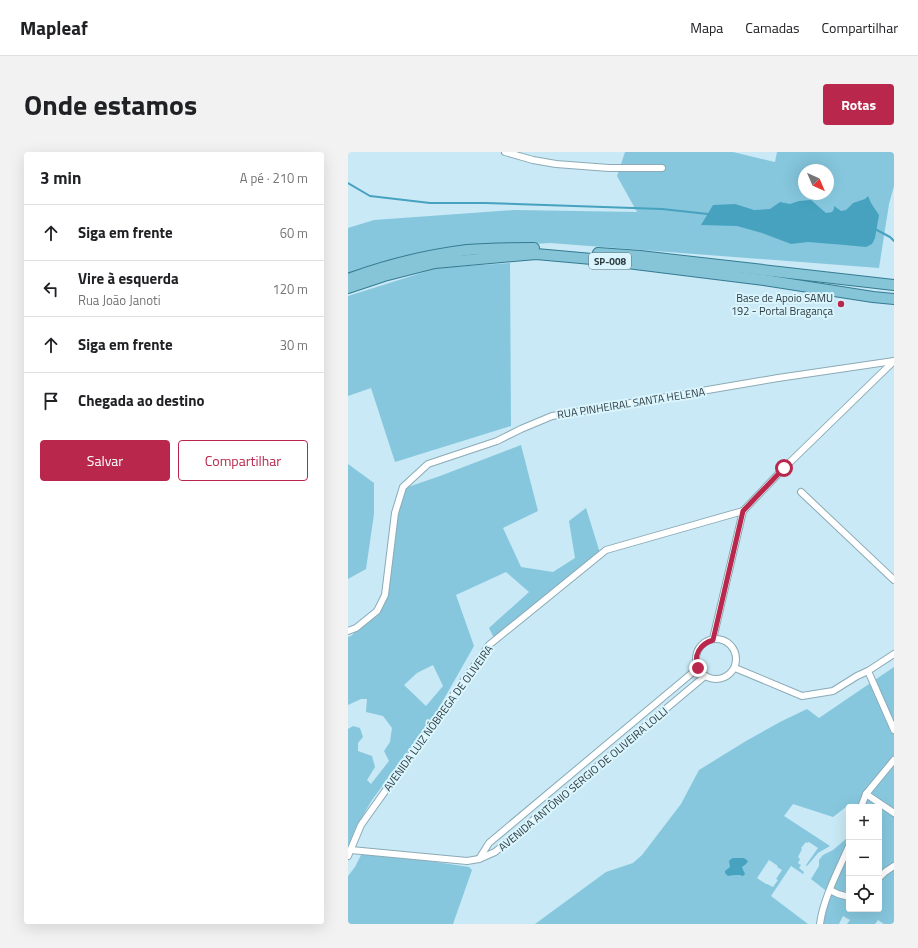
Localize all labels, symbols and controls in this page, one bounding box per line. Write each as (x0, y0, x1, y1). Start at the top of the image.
text: Mapleaf (20, 13, 88, 42)
text: Mapa (690, 17, 723, 38)
text: Camadas (745, 17, 800, 38)
text: Compartilhar (822, 17, 898, 38)
text: Onde estamos (24, 83, 197, 126)
button: Rotas (823, 84, 894, 125)
north arrow (798, 164, 834, 200)
text: 3 min (40, 165, 81, 191)
text: A pé · 210 m (240, 168, 308, 188)
text: Siga em frente (78, 221, 173, 244)
icon: ahead (40, 222, 62, 244)
text: 60 m (280, 223, 308, 243)
road number: SP-008 (589, 253, 631, 269)
text: Vire à esquerda (78, 267, 179, 290)
icon: left (40, 278, 62, 300)
text: 120 m (272, 279, 308, 299)
text: Rua João Janoti (78, 290, 161, 310)
place label: Base de Apoio SAMU 192 - Portal Bragança (731, 290, 833, 319)
marker: Base de Apoio SAMU 192 - Portal Bragança (836, 299, 846, 309)
text: Siga em frente (78, 333, 173, 356)
icon: ahead (40, 334, 62, 356)
text: 30 m (280, 335, 308, 355)
street label: RUA PINHEIRAL SANTA HELENA (556, 383, 707, 423)
text: Chegada ao destino (78, 389, 204, 412)
icon: arrive (40, 390, 62, 412)
button: Salvar (40, 440, 170, 481)
button: Compartilhar (178, 440, 308, 481)
route start (775, 459, 793, 477)
street label: AVENIDA LUIZ NÓBREGA DE OLIVEIRA (379, 641, 497, 794)
route end (689, 659, 707, 677)
street label: AVENIDA ANTÔNIO SERGIO DE OLIVEIRA LOLLI (495, 703, 671, 855)
map controls (846, 804, 882, 912)
button: + (846, 804, 882, 840)
button: − (846, 840, 882, 876)
button: locate (846, 876, 882, 912)

